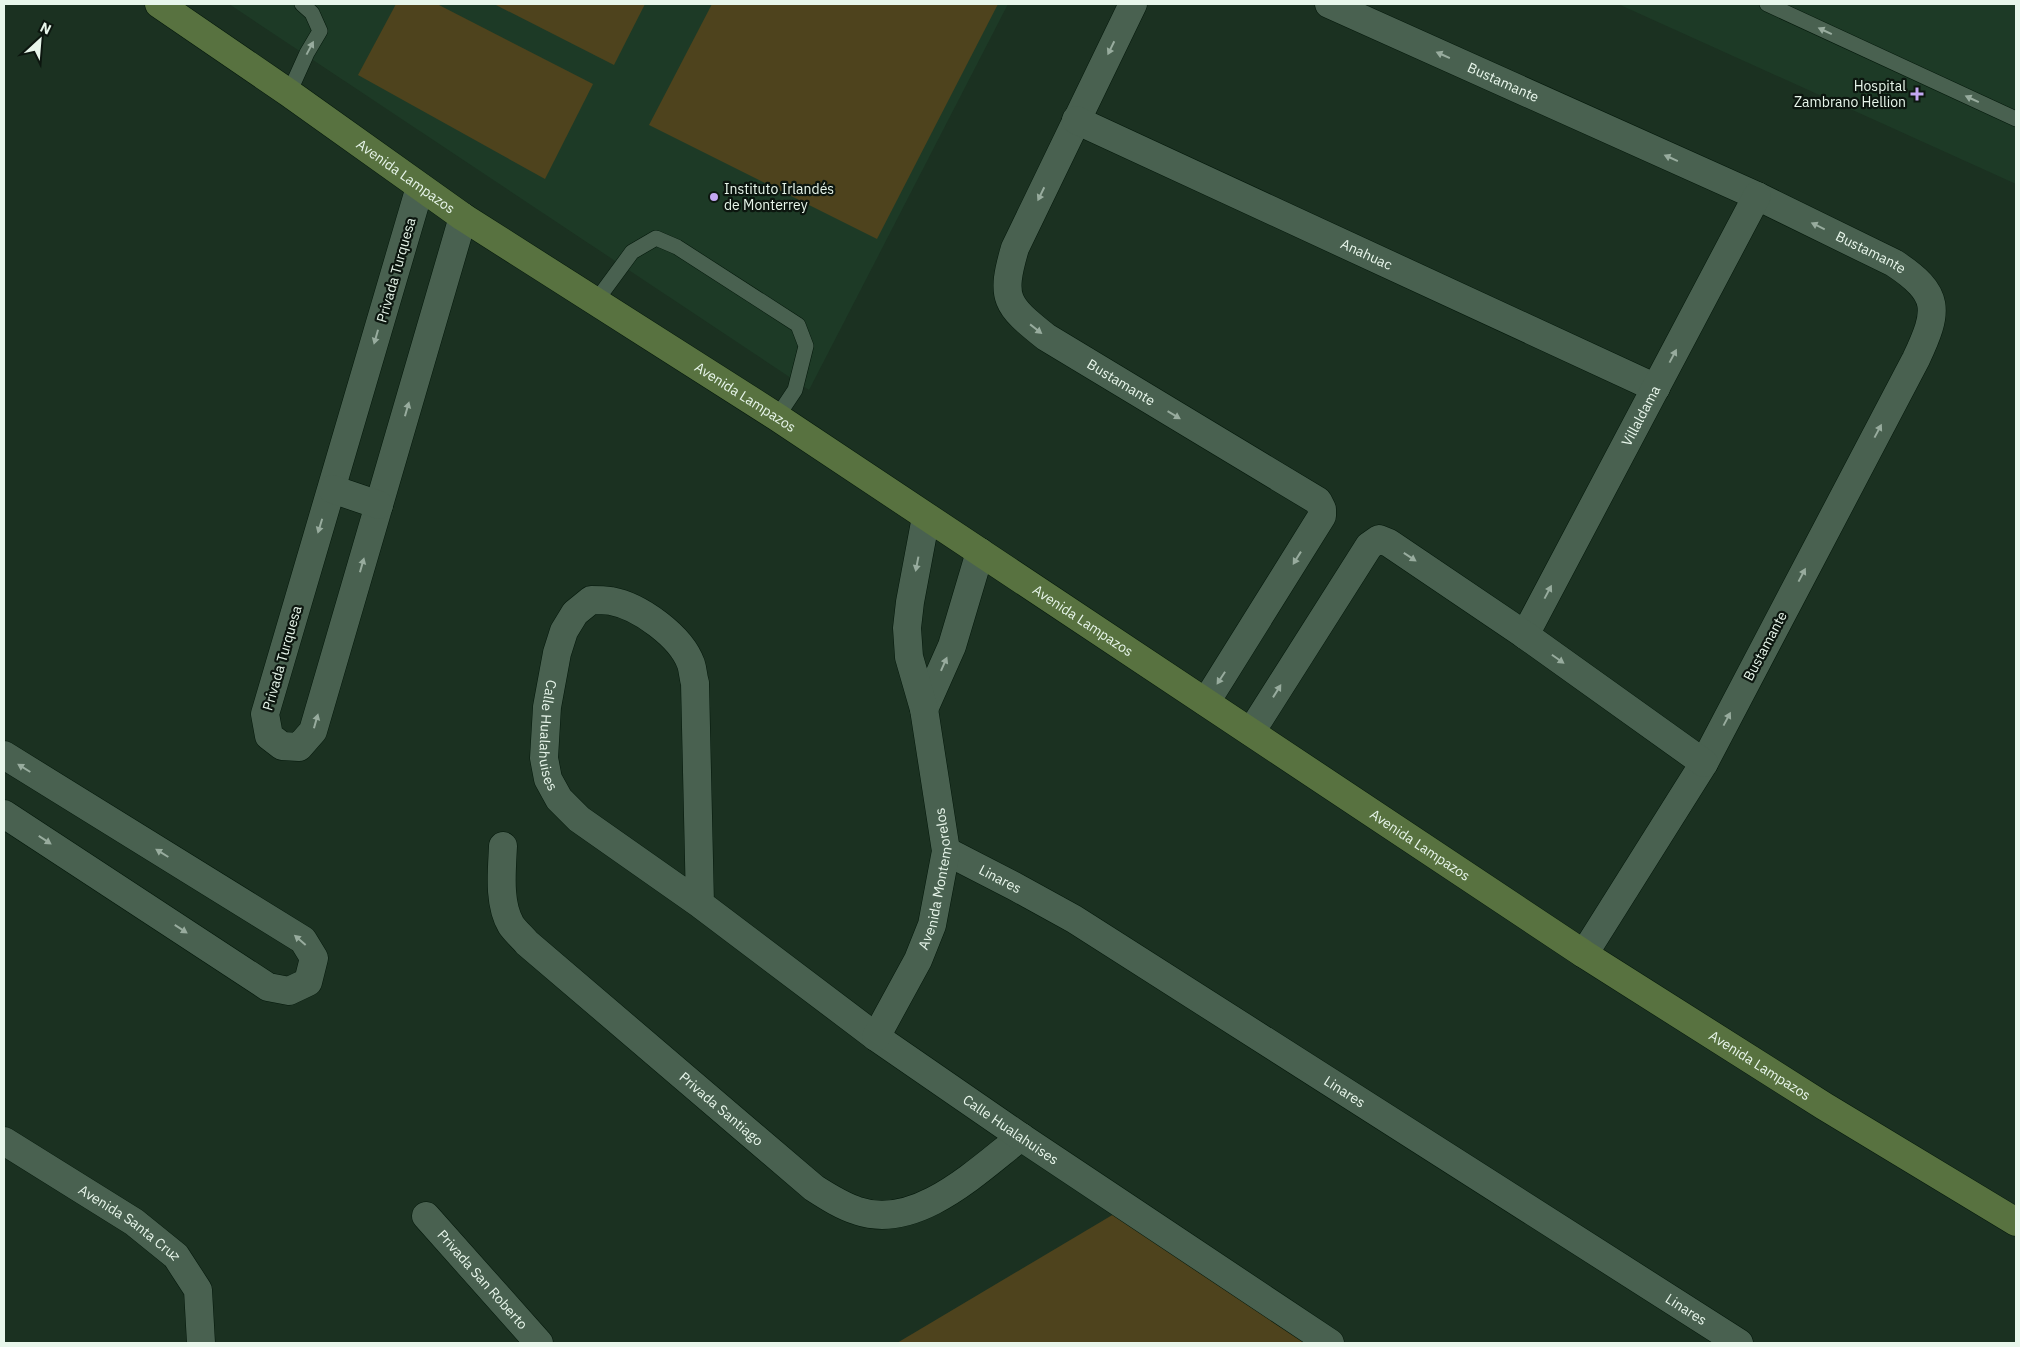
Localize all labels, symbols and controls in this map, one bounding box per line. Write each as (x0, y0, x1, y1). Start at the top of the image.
north arrow (15, 15, 65, 65)
text: N (37, 18, 54, 39)
one-way arrow (1818, 26, 1832, 34)
one-way arrow (1107, 40, 1116, 55)
one-way arrow (306, 41, 314, 56)
one-way arrow (1436, 51, 1450, 59)
street label: Bustamante (1465, 58, 1542, 106)
place label: Hospital Zambrano Hellion (1794, 77, 1906, 111)
marker: Hospital Zambrano Hellion (1910, 87, 1924, 101)
one-way arrow (1965, 95, 1979, 103)
street label: Avenida Lampazos (353, 135, 459, 218)
one-way arrow (1664, 153, 1678, 161)
place label: Instituto Irlandés de Monterrey (724, 180, 834, 214)
one-way arrow (1036, 187, 1044, 201)
marker: Instituto Irlandés de Monterrey (708, 191, 720, 203)
street label: Privada Turquesa (372, 215, 420, 325)
one-way arrow (1811, 222, 1826, 230)
street label: Bustamante (1833, 227, 1910, 278)
street label: Anahuac (1338, 235, 1395, 274)
one-way arrow (1029, 324, 1042, 335)
one-way arrow (372, 330, 380, 345)
one-way arrow (1669, 349, 1677, 363)
street label: Bustamante (1084, 355, 1159, 410)
street label: Avenida Lampazos (691, 358, 800, 436)
street label: Villaldama (1617, 382, 1665, 449)
one-way arrow (404, 401, 412, 416)
one-way arrow (1168, 410, 1181, 419)
one-way arrow (1874, 424, 1882, 439)
one-way arrow (316, 519, 324, 534)
one-way arrow (1292, 551, 1301, 564)
one-way arrow (1403, 553, 1417, 562)
one-way arrow (358, 557, 366, 572)
one-way arrow (912, 557, 920, 573)
one-way arrow (1798, 568, 1806, 583)
street label: Avenida Lampazos (1029, 581, 1137, 661)
one-way arrow (1544, 585, 1552, 600)
street label: Privada Turquesa (258, 603, 306, 713)
street label: Bustamante (1739, 608, 1791, 684)
one-way arrow (1552, 654, 1565, 664)
one-way arrow (940, 657, 948, 671)
one-way arrow (1217, 672, 1226, 685)
street label: Calle Hualahuises (535, 678, 562, 794)
one-way arrow (1272, 684, 1282, 697)
one-way arrow (1723, 712, 1731, 727)
one-way arrow (313, 713, 321, 728)
one-way arrow (18, 763, 31, 773)
street label: Avenida Lampazos (1366, 805, 1474, 885)
street label: Avenida Montemorelos (914, 806, 956, 952)
one-way arrow (38, 836, 51, 845)
one-way arrow (156, 849, 169, 858)
street label: Linares (976, 860, 1025, 897)
one-way arrow (174, 924, 187, 934)
one-way arrow (293, 934, 306, 945)
street label: Avenida Lampazos (1706, 1027, 1814, 1104)
street label: Privada Santiago (676, 1068, 767, 1150)
street label: Linares (1321, 1072, 1369, 1112)
street label: Calle Hualahuises (959, 1091, 1062, 1169)
street label: Avenida Santa Cruz (75, 1181, 186, 1264)
street label: Privada San Roberto (433, 1226, 532, 1333)
street label: Linares (1662, 1289, 1710, 1329)

